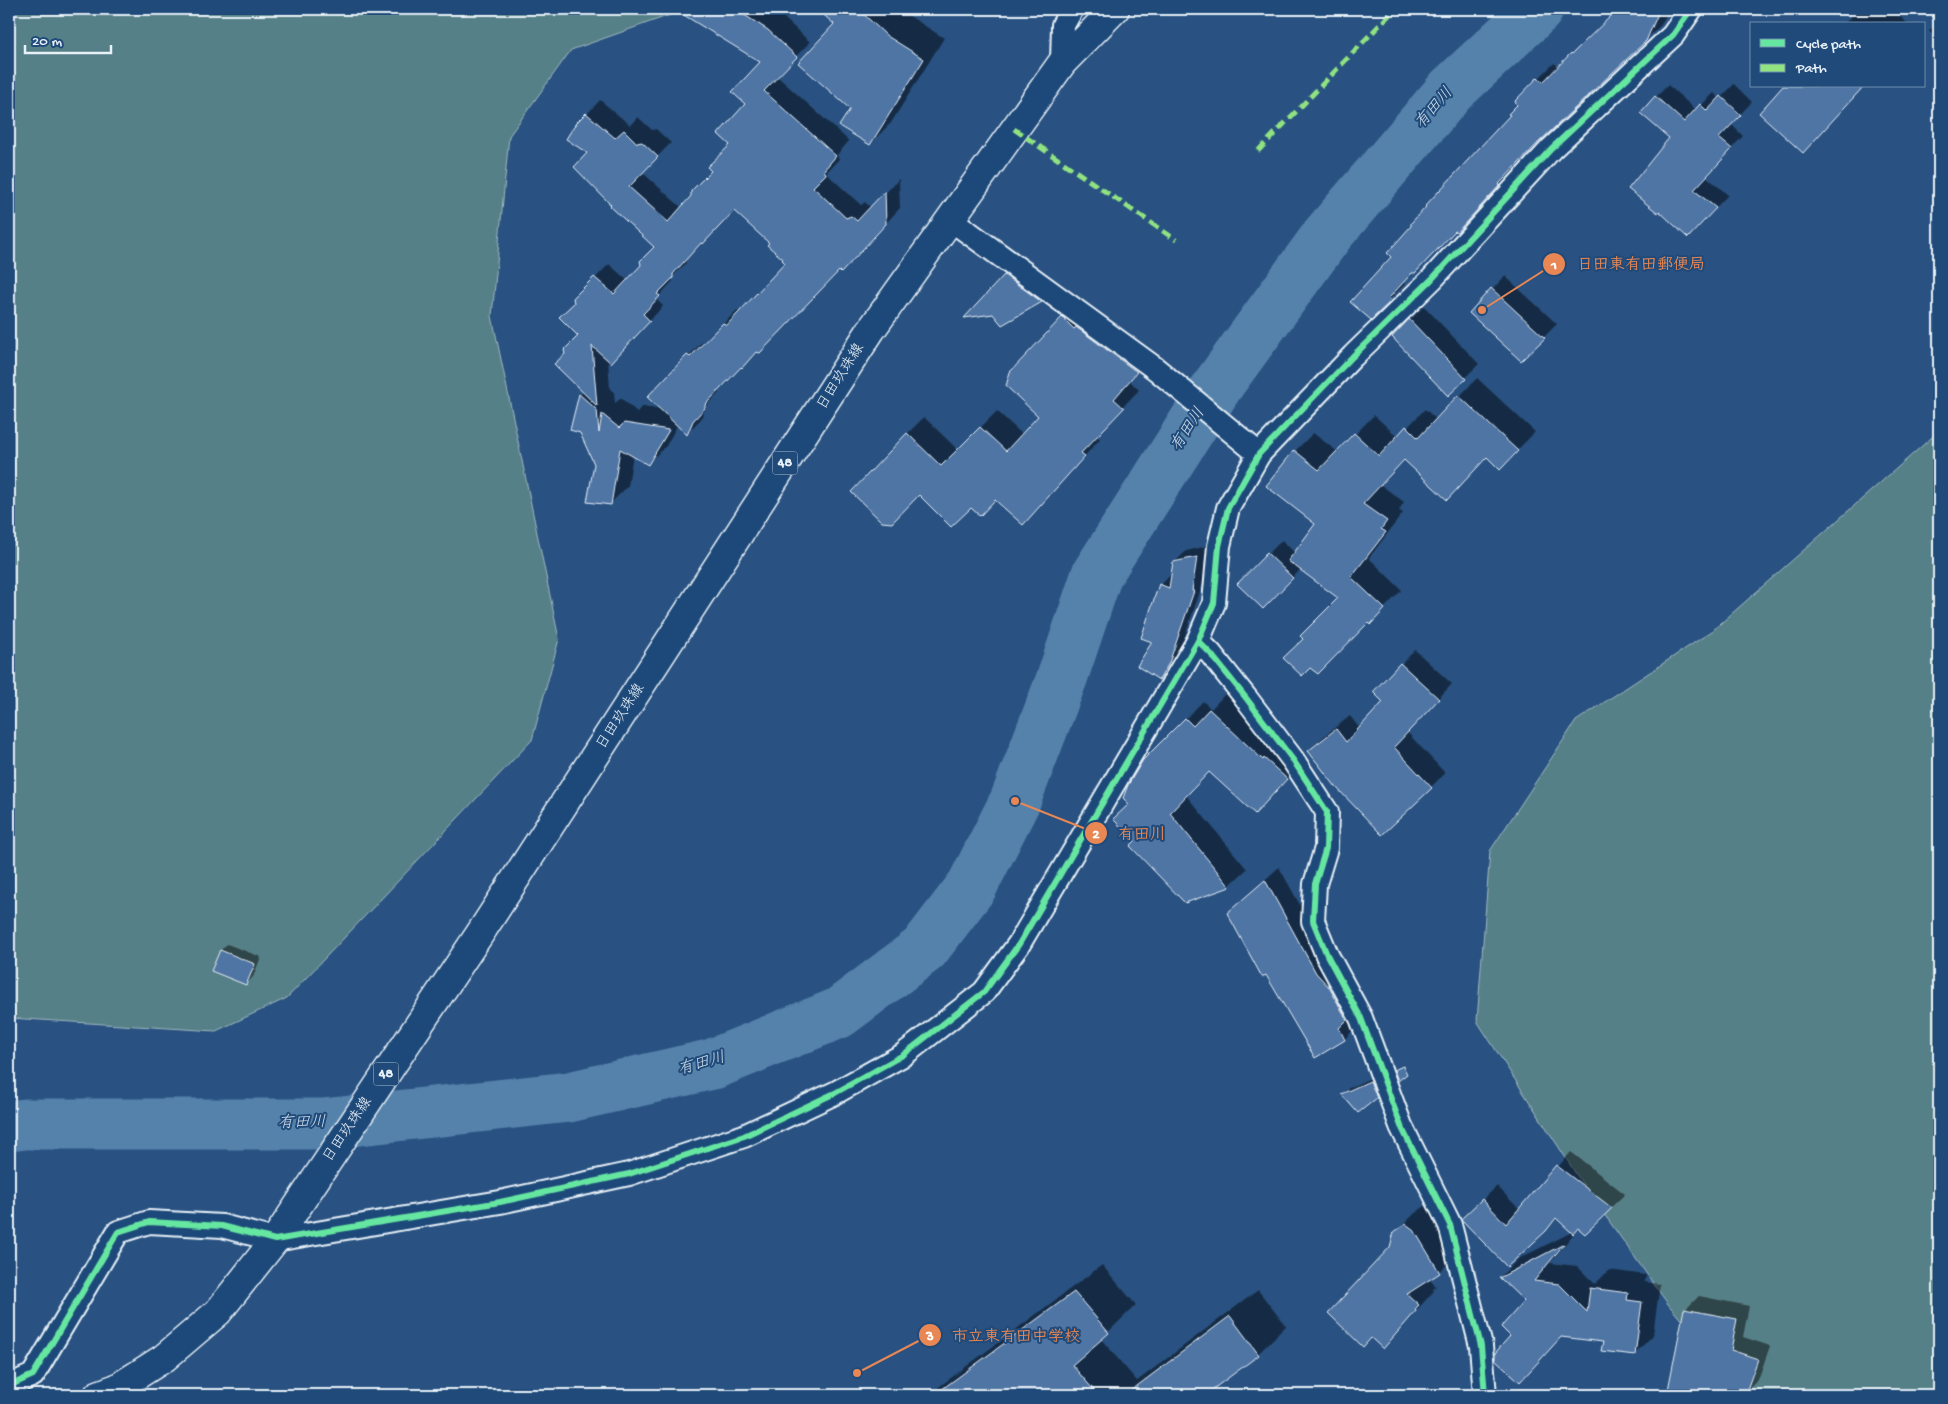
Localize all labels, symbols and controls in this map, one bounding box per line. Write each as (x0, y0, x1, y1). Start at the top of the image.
scale bar (25, 22, 111, 54)
legend (1750, 22, 1926, 88)
text: 20 m (32, 33, 62, 51)
text: Cycle path (1796, 36, 1861, 54)
text: Path (1795, 60, 1827, 78)
water label: 有田川 (1411, 83, 1458, 133)
callout: 日田東有田郵便局 (1542, 248, 1715, 279)
text: 日田東有田郵便局 (1577, 255, 1705, 276)
text: 1 (1550, 257, 1557, 275)
street label: 日田玖珠線 (813, 340, 869, 414)
water label: 有田川 (1166, 404, 1210, 455)
road number: 48 (772, 452, 798, 474)
street label: 日田玖珠線 (592, 680, 649, 753)
callout: 有田川 (1083, 817, 1176, 848)
text: 有田川 (1118, 825, 1166, 846)
text: 2 (1092, 826, 1100, 844)
water label: 有田川 (676, 1047, 728, 1081)
road number: 48 (374, 1062, 398, 1086)
street label: 日田玖珠線 (319, 1093, 376, 1166)
water label: 有田川 (278, 1112, 326, 1134)
callout: 市立東有田中学校 (917, 1320, 1090, 1351)
text: 市立東有田中学校 (952, 1327, 1080, 1348)
text: 3 (925, 1328, 934, 1346)

